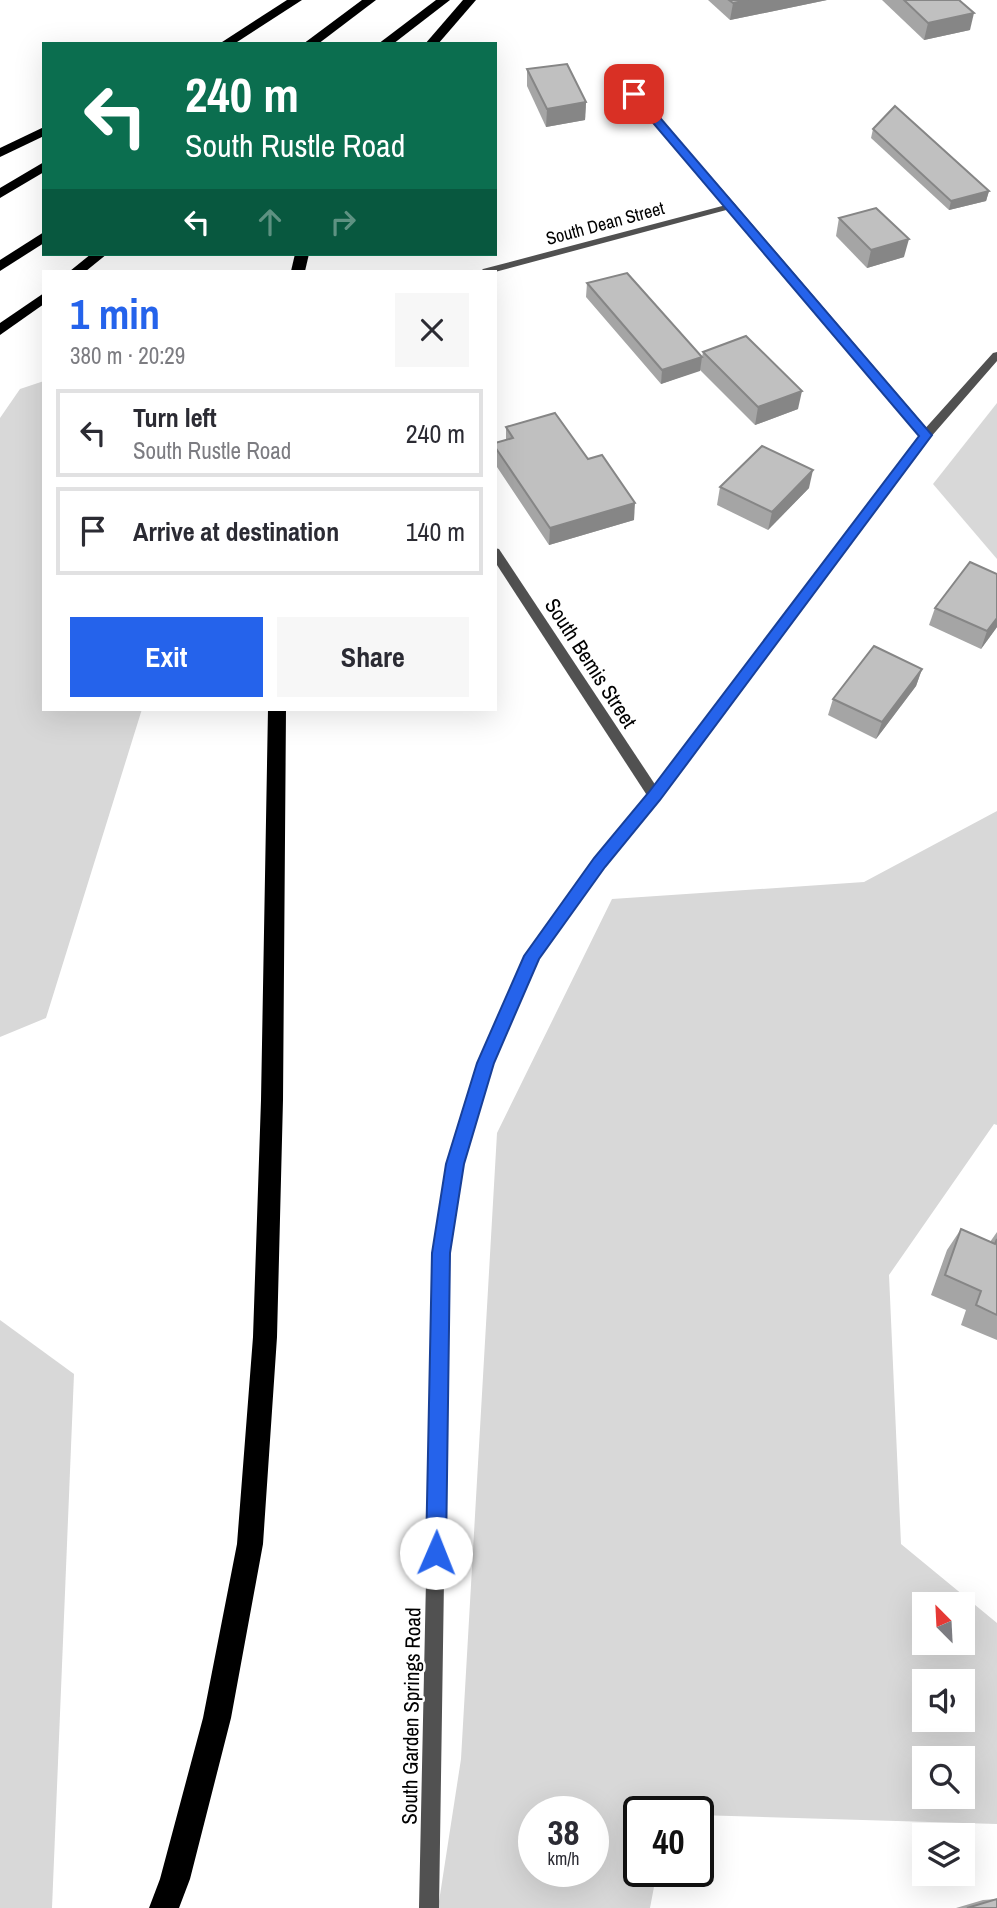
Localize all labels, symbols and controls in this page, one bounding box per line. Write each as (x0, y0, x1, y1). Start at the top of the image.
text: 240 m (185, 61, 299, 127)
pin (604, 64, 664, 124)
icon: left (70, 70, 161, 161)
icon: arrive (615, 75, 653, 113)
text: South Rustle Road (185, 124, 405, 167)
street label: South Dean Street (543, 195, 667, 251)
icon: left (178, 203, 216, 241)
icon: ahead (251, 203, 289, 241)
icon: right (324, 203, 362, 241)
text: 1 min (70, 286, 160, 342)
button: close (395, 293, 469, 367)
text: 380 m · 20:29 (70, 340, 185, 371)
text: Turn left (133, 400, 217, 435)
icon: left (74, 414, 112, 452)
text: 240 m (406, 416, 465, 451)
text: South Rustle Road (133, 435, 291, 466)
icon: arrive (74, 512, 112, 550)
text: Arrive at destination (133, 514, 339, 549)
text: 140 m (406, 514, 465, 549)
street label: South Bemis Street (538, 592, 644, 734)
button: Exit (70, 617, 263, 697)
button: Share (277, 617, 469, 697)
position arrow (399, 1516, 473, 1590)
north arrow (912, 1592, 975, 1656)
map controls (912, 1592, 975, 1886)
street label: South Garden Springs Road (395, 1607, 427, 1825)
button: sound (912, 1669, 975, 1732)
button: search (912, 1746, 975, 1809)
speed limit sign: 40 (623, 1796, 714, 1887)
text: 38 (548, 1809, 579, 1856)
button: layers (912, 1823, 975, 1886)
text: km/h (548, 1846, 580, 1871)

